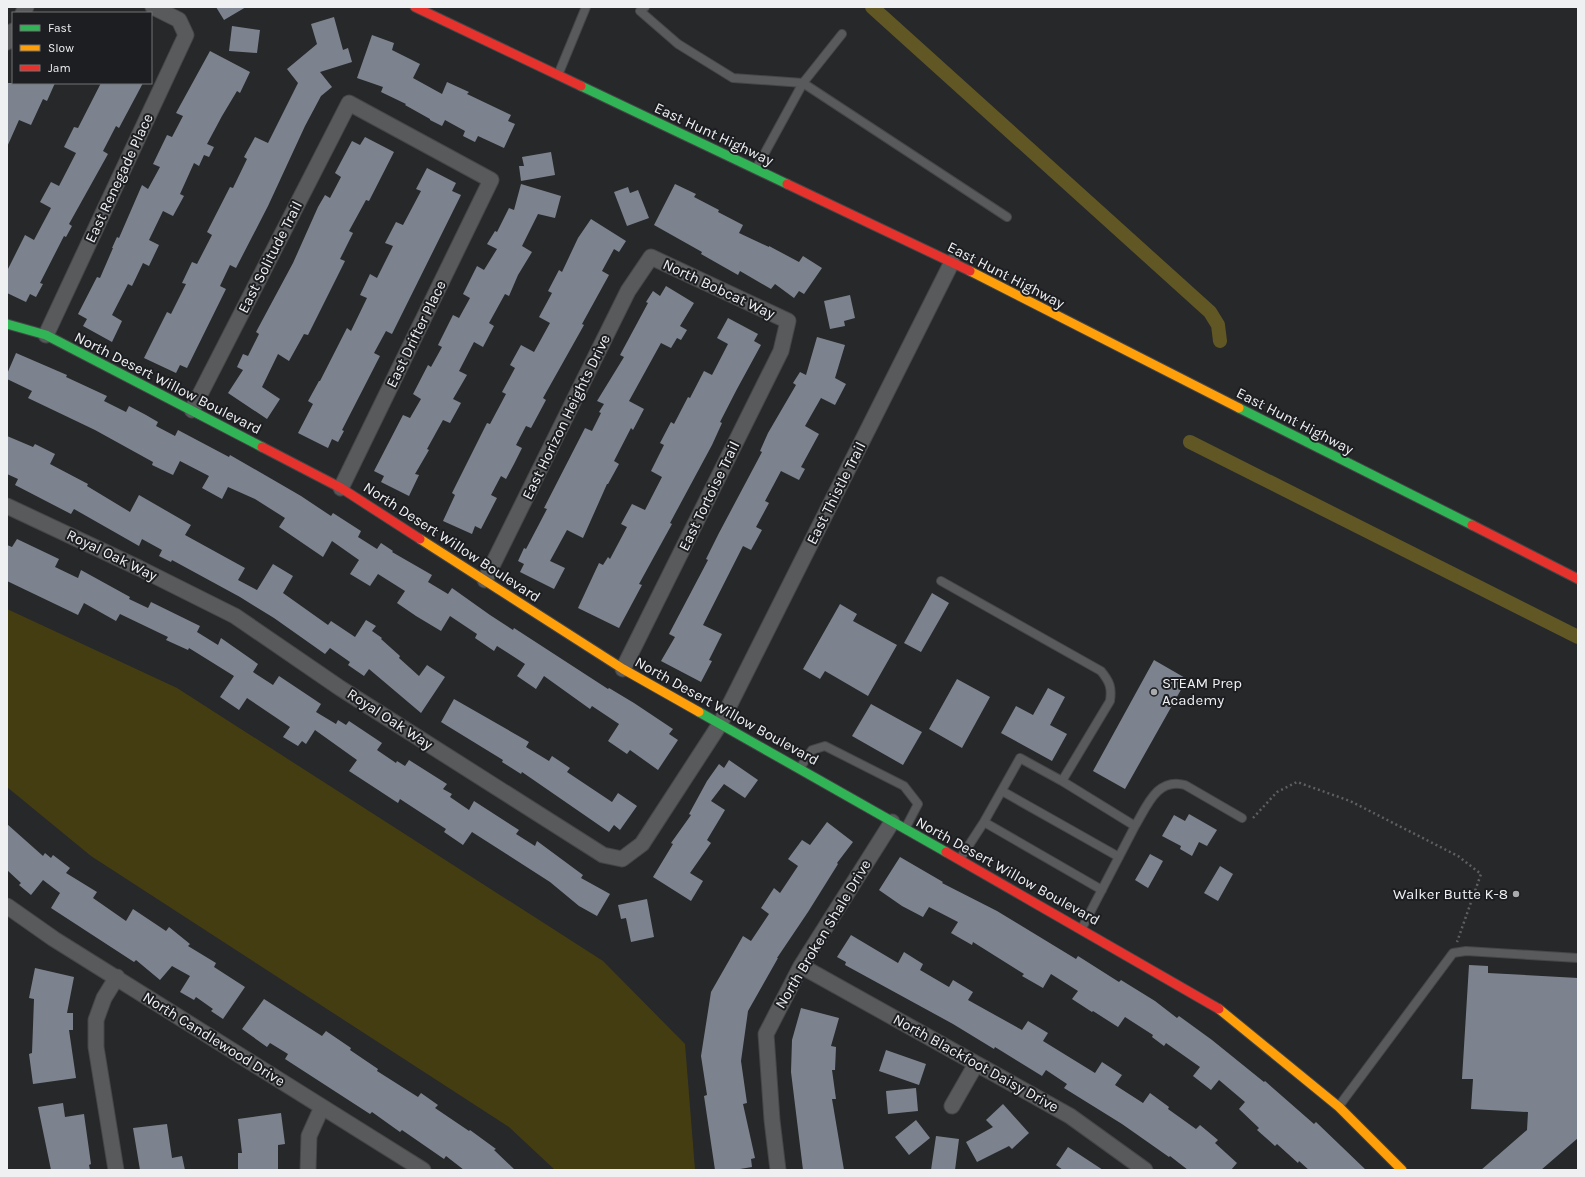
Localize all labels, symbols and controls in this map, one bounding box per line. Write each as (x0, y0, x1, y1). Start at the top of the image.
legend (12, 12, 152, 84)
text: Fast (48, 21, 72, 35)
text: Slow (48, 41, 74, 55)
text: Jam (48, 61, 71, 75)
street label: East Hunt Highway (652, 99, 776, 169)
street label: East Renegade Place (81, 111, 157, 245)
street label: East Solitude Trail (234, 198, 306, 316)
street label: East Hunt Highway (944, 238, 1068, 312)
street label: North Bobcat Way (660, 255, 778, 323)
street label: East Drifter Place (382, 277, 450, 391)
street label: North Desert Willow Boulevard (71, 328, 265, 438)
street label: East Horizon Heights Drive (518, 331, 614, 503)
street label: East Hunt Highway (1233, 384, 1357, 458)
street label: East Tortoise Trail (675, 438, 743, 554)
street label: East Thistle Trail (802, 439, 870, 547)
street label: North Desert Willow Boulevard (360, 478, 544, 606)
street label: Royal Oak Way (64, 525, 160, 585)
street label: North Desert Willow Boulevard (632, 653, 822, 769)
place label: STEAM Prep Academy (1162, 674, 1242, 709)
street label: Royal Oak Way (344, 685, 436, 753)
marker: STEAM Prep Academy (1149, 687, 1159, 697)
street label: North Desert Willow Boulevard (913, 813, 1103, 929)
street label: North Broken Shale Drive (771, 856, 875, 1012)
place label: Walker Butte K-8 (1393, 885, 1508, 903)
marker: Walker Butte K-8 (1511, 889, 1521, 899)
street label: North Candlewood Drive (140, 988, 288, 1090)
street label: North Blackfoot Daisy Drive (890, 1010, 1062, 1116)

